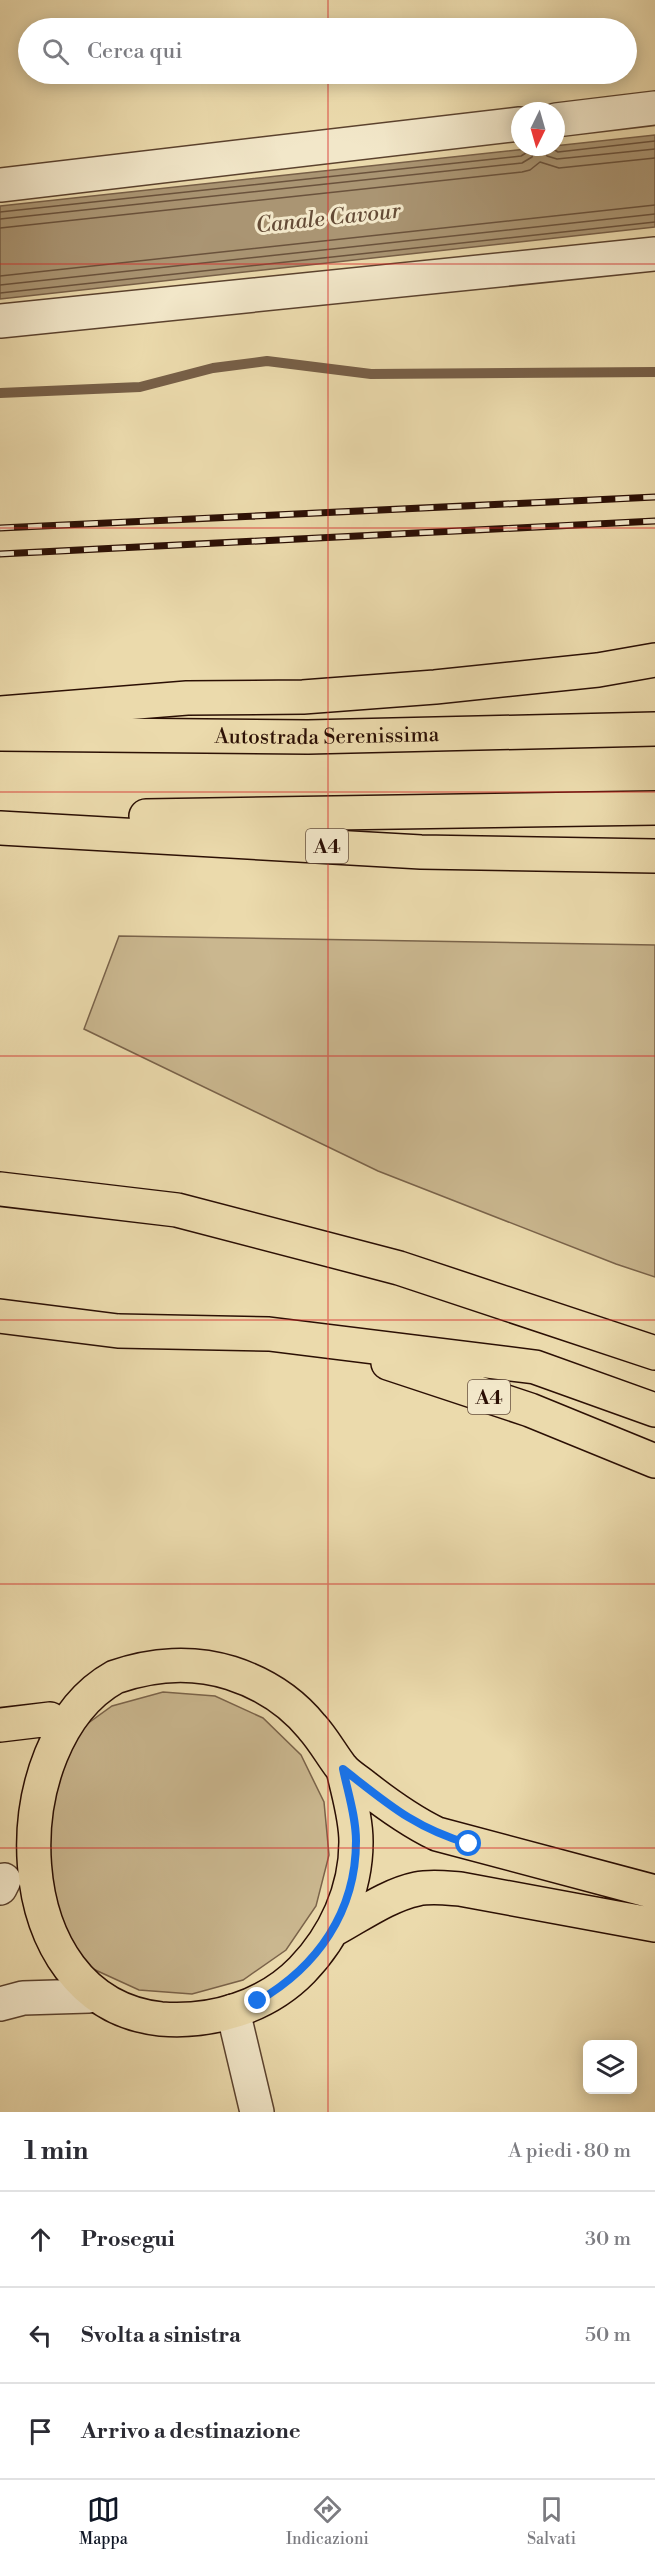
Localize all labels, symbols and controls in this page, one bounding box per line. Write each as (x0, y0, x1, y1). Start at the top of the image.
search box (18, 18, 637, 84)
icon: search (39, 35, 72, 68)
text: Cerca qui (87, 38, 183, 65)
north arrow (511, 102, 565, 156)
water label: Canale Cavour (254, 197, 403, 240)
street label: Autostrada Serenissima (214, 722, 440, 751)
road number: A4 (306, 829, 348, 863)
road number: A4 (468, 1380, 510, 1414)
route start (455, 1830, 481, 1856)
route end (244, 1987, 270, 2013)
map controls (583, 2040, 637, 2094)
button: layers (583, 2040, 637, 2094)
text: 1 min (24, 2135, 89, 2167)
text: A piedi · 80 m (508, 2139, 631, 2164)
icon: ahead (24, 2223, 57, 2256)
text: Prosegui (81, 2226, 175, 2253)
text: 30 m (585, 2227, 631, 2252)
icon: left (24, 2319, 57, 2352)
text: Svolta a sinistra (81, 2322, 241, 2349)
text: 50 m (585, 2323, 631, 2348)
icon: arrive (24, 2415, 57, 2448)
text: Arrivo a destinazione (81, 2418, 301, 2445)
tab: Mappa (79, 2493, 128, 2549)
tab: Indicazioni (286, 2493, 369, 2549)
tab: Salvati (527, 2493, 576, 2549)

